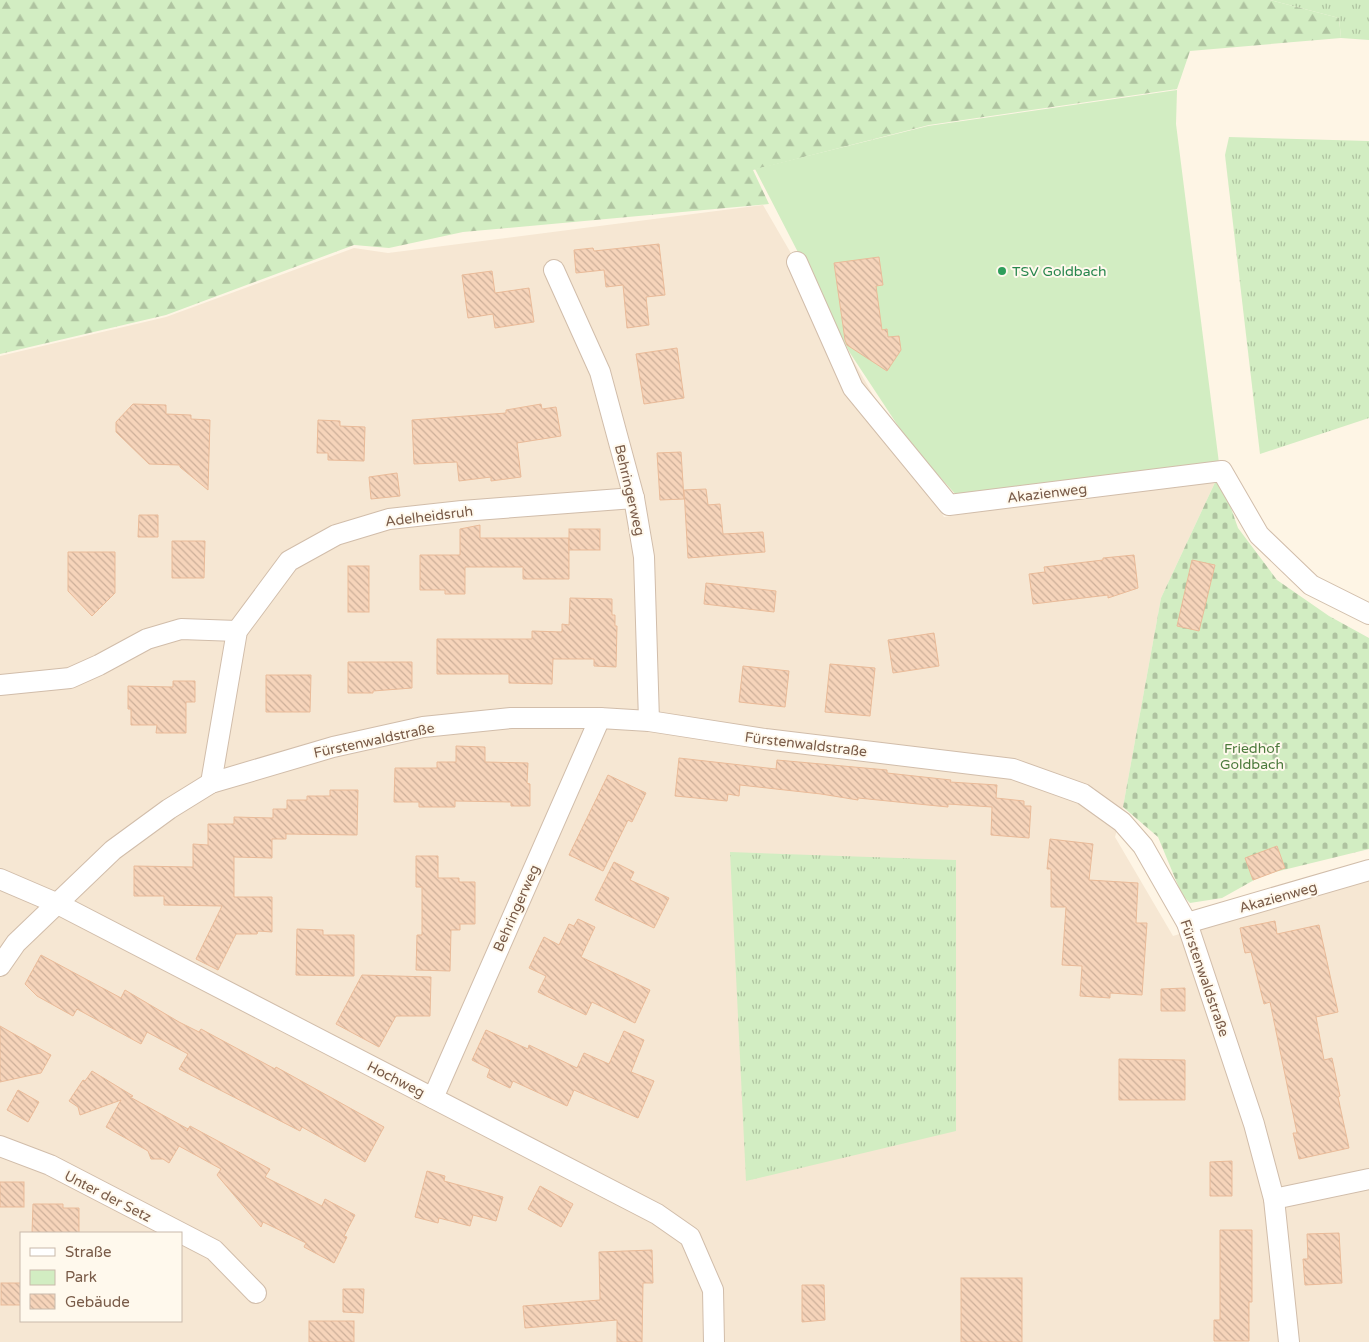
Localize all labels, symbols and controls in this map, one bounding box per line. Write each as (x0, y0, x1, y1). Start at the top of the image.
place label: TSV Goldbach (1012, 263, 1107, 280)
marker: TSV Goldbach (996, 265, 1008, 277)
street label: Behringerweg (611, 443, 648, 537)
street label: Akazienweg (1006, 480, 1088, 507)
street label: Adelheidsruh (384, 503, 474, 530)
street label: Fürstenwaldstraße (312, 719, 436, 762)
street label: Fürstenwaldstraße (744, 729, 868, 760)
park label: Friedhof Goldbach (1220, 740, 1284, 773)
street label: Behringerweg (490, 862, 543, 954)
street label: Akazienweg (1237, 878, 1319, 917)
street label: Fürstenwaldstraße (1176, 917, 1233, 1039)
street label: Hochweg (364, 1058, 427, 1101)
street label: Unter der Setz (61, 1167, 154, 1226)
legend (20, 1232, 182, 1322)
text: Straße (65, 1243, 111, 1261)
text: Park (65, 1268, 97, 1286)
text: Gebäude (65, 1293, 130, 1311)

